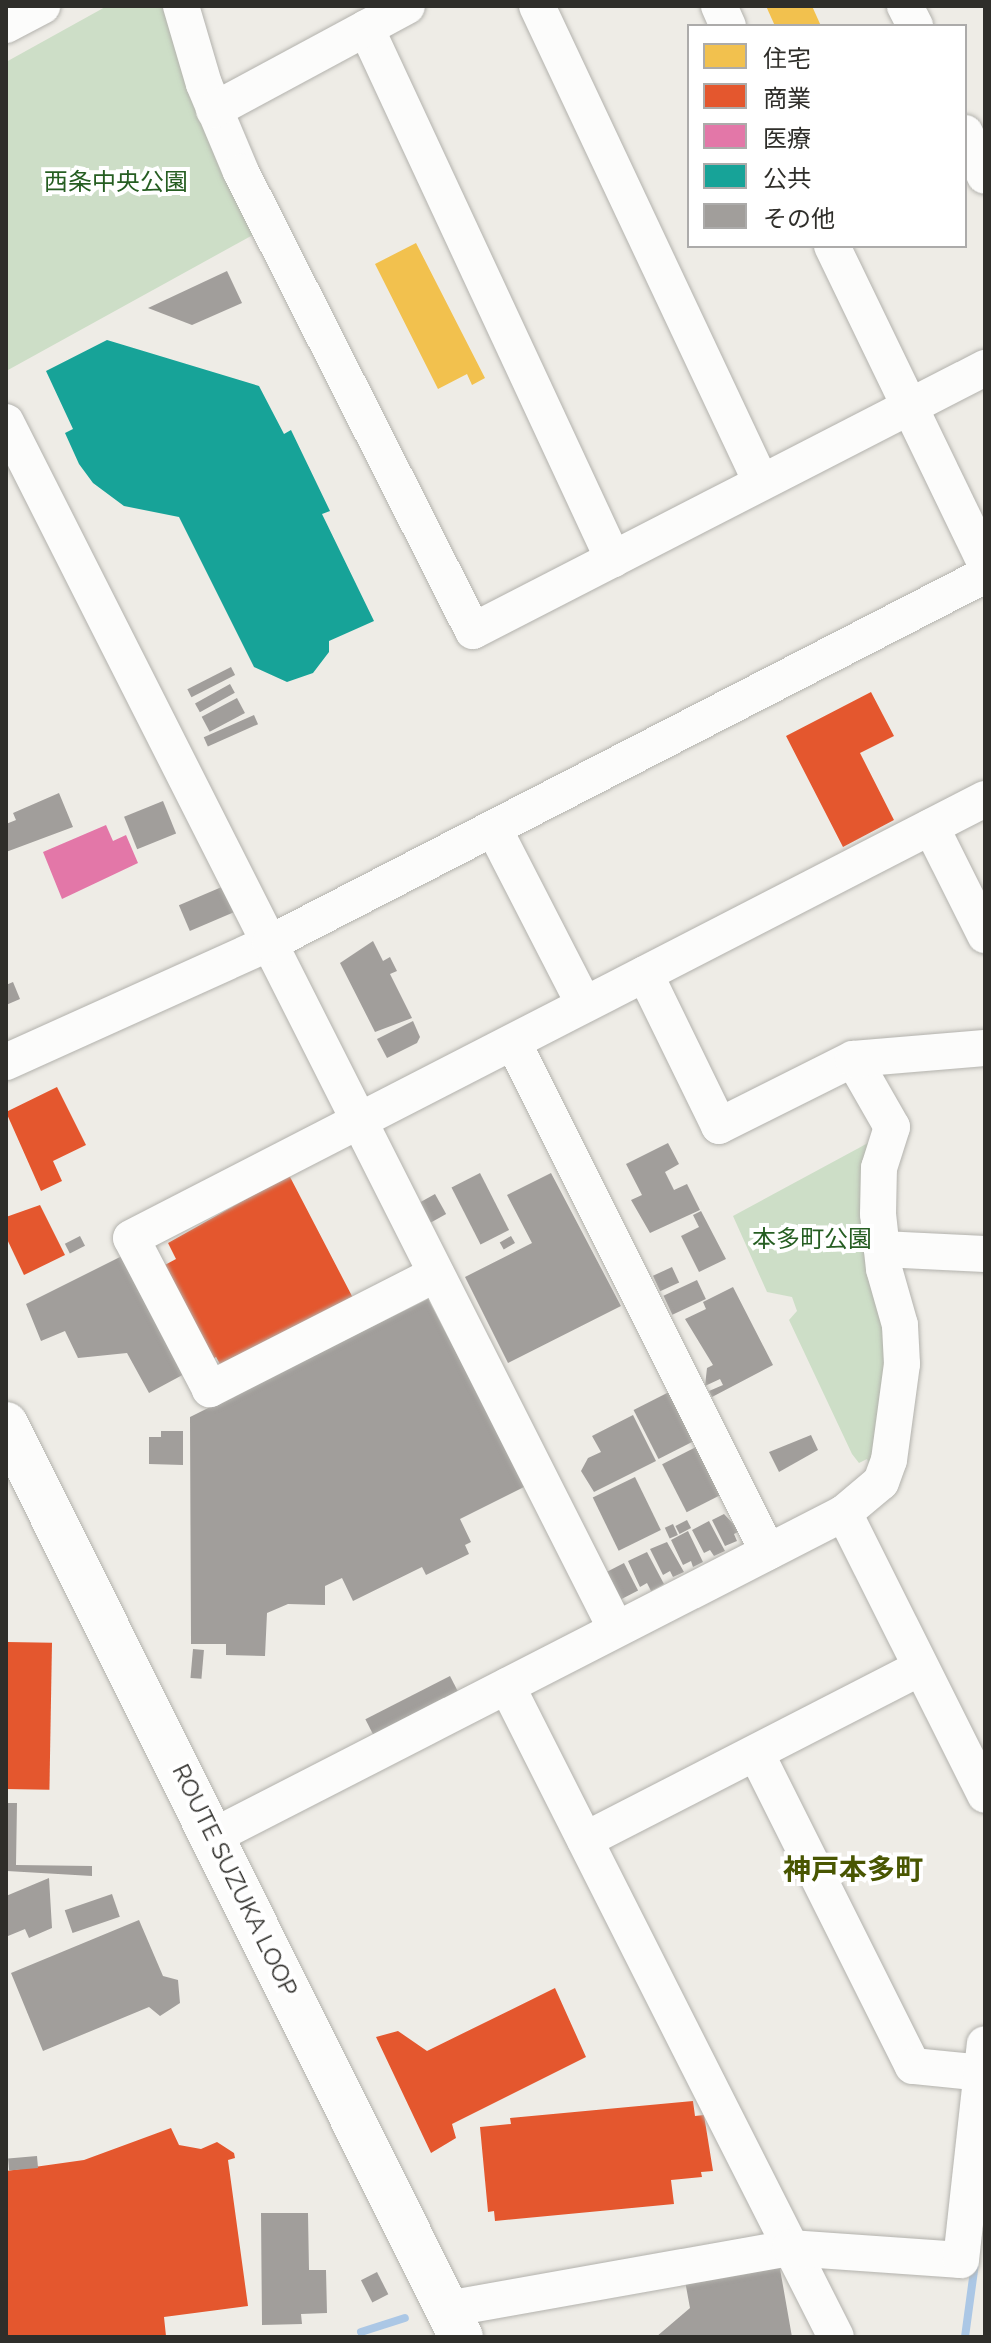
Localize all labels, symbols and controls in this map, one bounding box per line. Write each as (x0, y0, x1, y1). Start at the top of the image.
legend (687, 24, 967, 248)
text: 住宅 (763, 44, 811, 73)
text: 商業 (763, 84, 811, 113)
text: 医療 (763, 124, 811, 153)
text: 公共 (763, 164, 811, 193)
park label: 西条中央公園 (44, 168, 188, 196)
text: その他 (763, 204, 835, 233)
park label: 本多町公園 (752, 1225, 872, 1253)
street label: ROUTE SUZUKA LOOP (166, 1759, 304, 2001)
district label: 神戸本多町 (783, 1853, 923, 1887)

